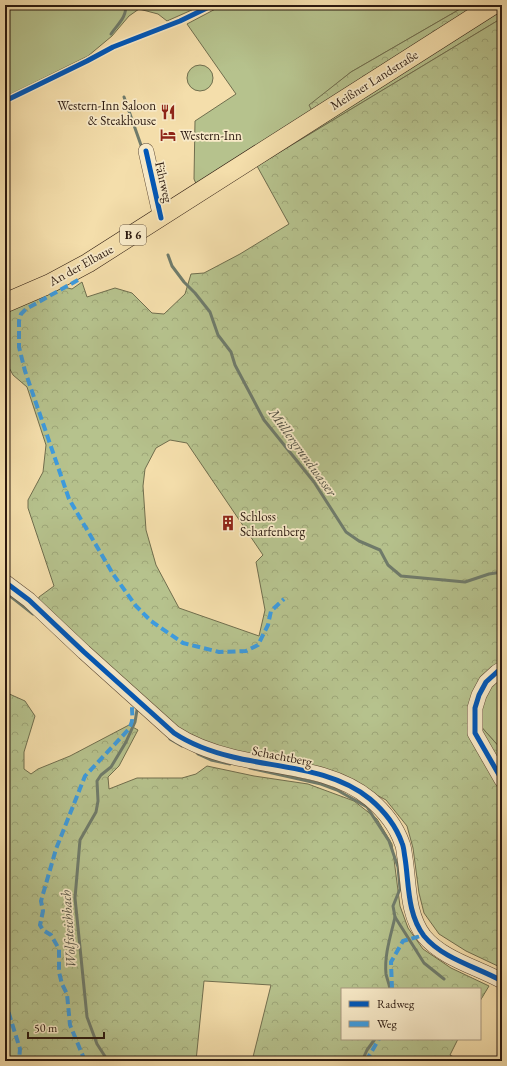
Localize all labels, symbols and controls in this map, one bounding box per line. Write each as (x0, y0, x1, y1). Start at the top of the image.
street label: Meißner Landstraße (327, 46, 421, 114)
place label: Western-Inn Saloon & Steakhouse (57, 97, 156, 129)
restaurant icon: Western-Inn Saloon & Steakhouse (159, 103, 177, 121)
hotel icon: Western-Inn (159, 126, 177, 144)
place label: Western-Inn (180, 127, 242, 144)
street label: Fährweg (151, 160, 177, 205)
road number: B 6 (120, 225, 146, 245)
street label: An der Elbaue (45, 240, 116, 290)
water label: Müllergrundwasser (264, 404, 341, 500)
place label: Schloss Scharfenberg (240, 508, 305, 540)
building icon: Schloss Scharfenberg (219, 514, 237, 532)
street label: Schachtberg (250, 742, 314, 770)
water label: Wolfsteichbach (56, 889, 80, 969)
legend (341, 988, 481, 1040)
text: Radweg (377, 996, 415, 1012)
scale bar (28, 1014, 104, 1040)
text: Weg (377, 1016, 397, 1032)
text: 50 m (34, 1020, 58, 1036)

